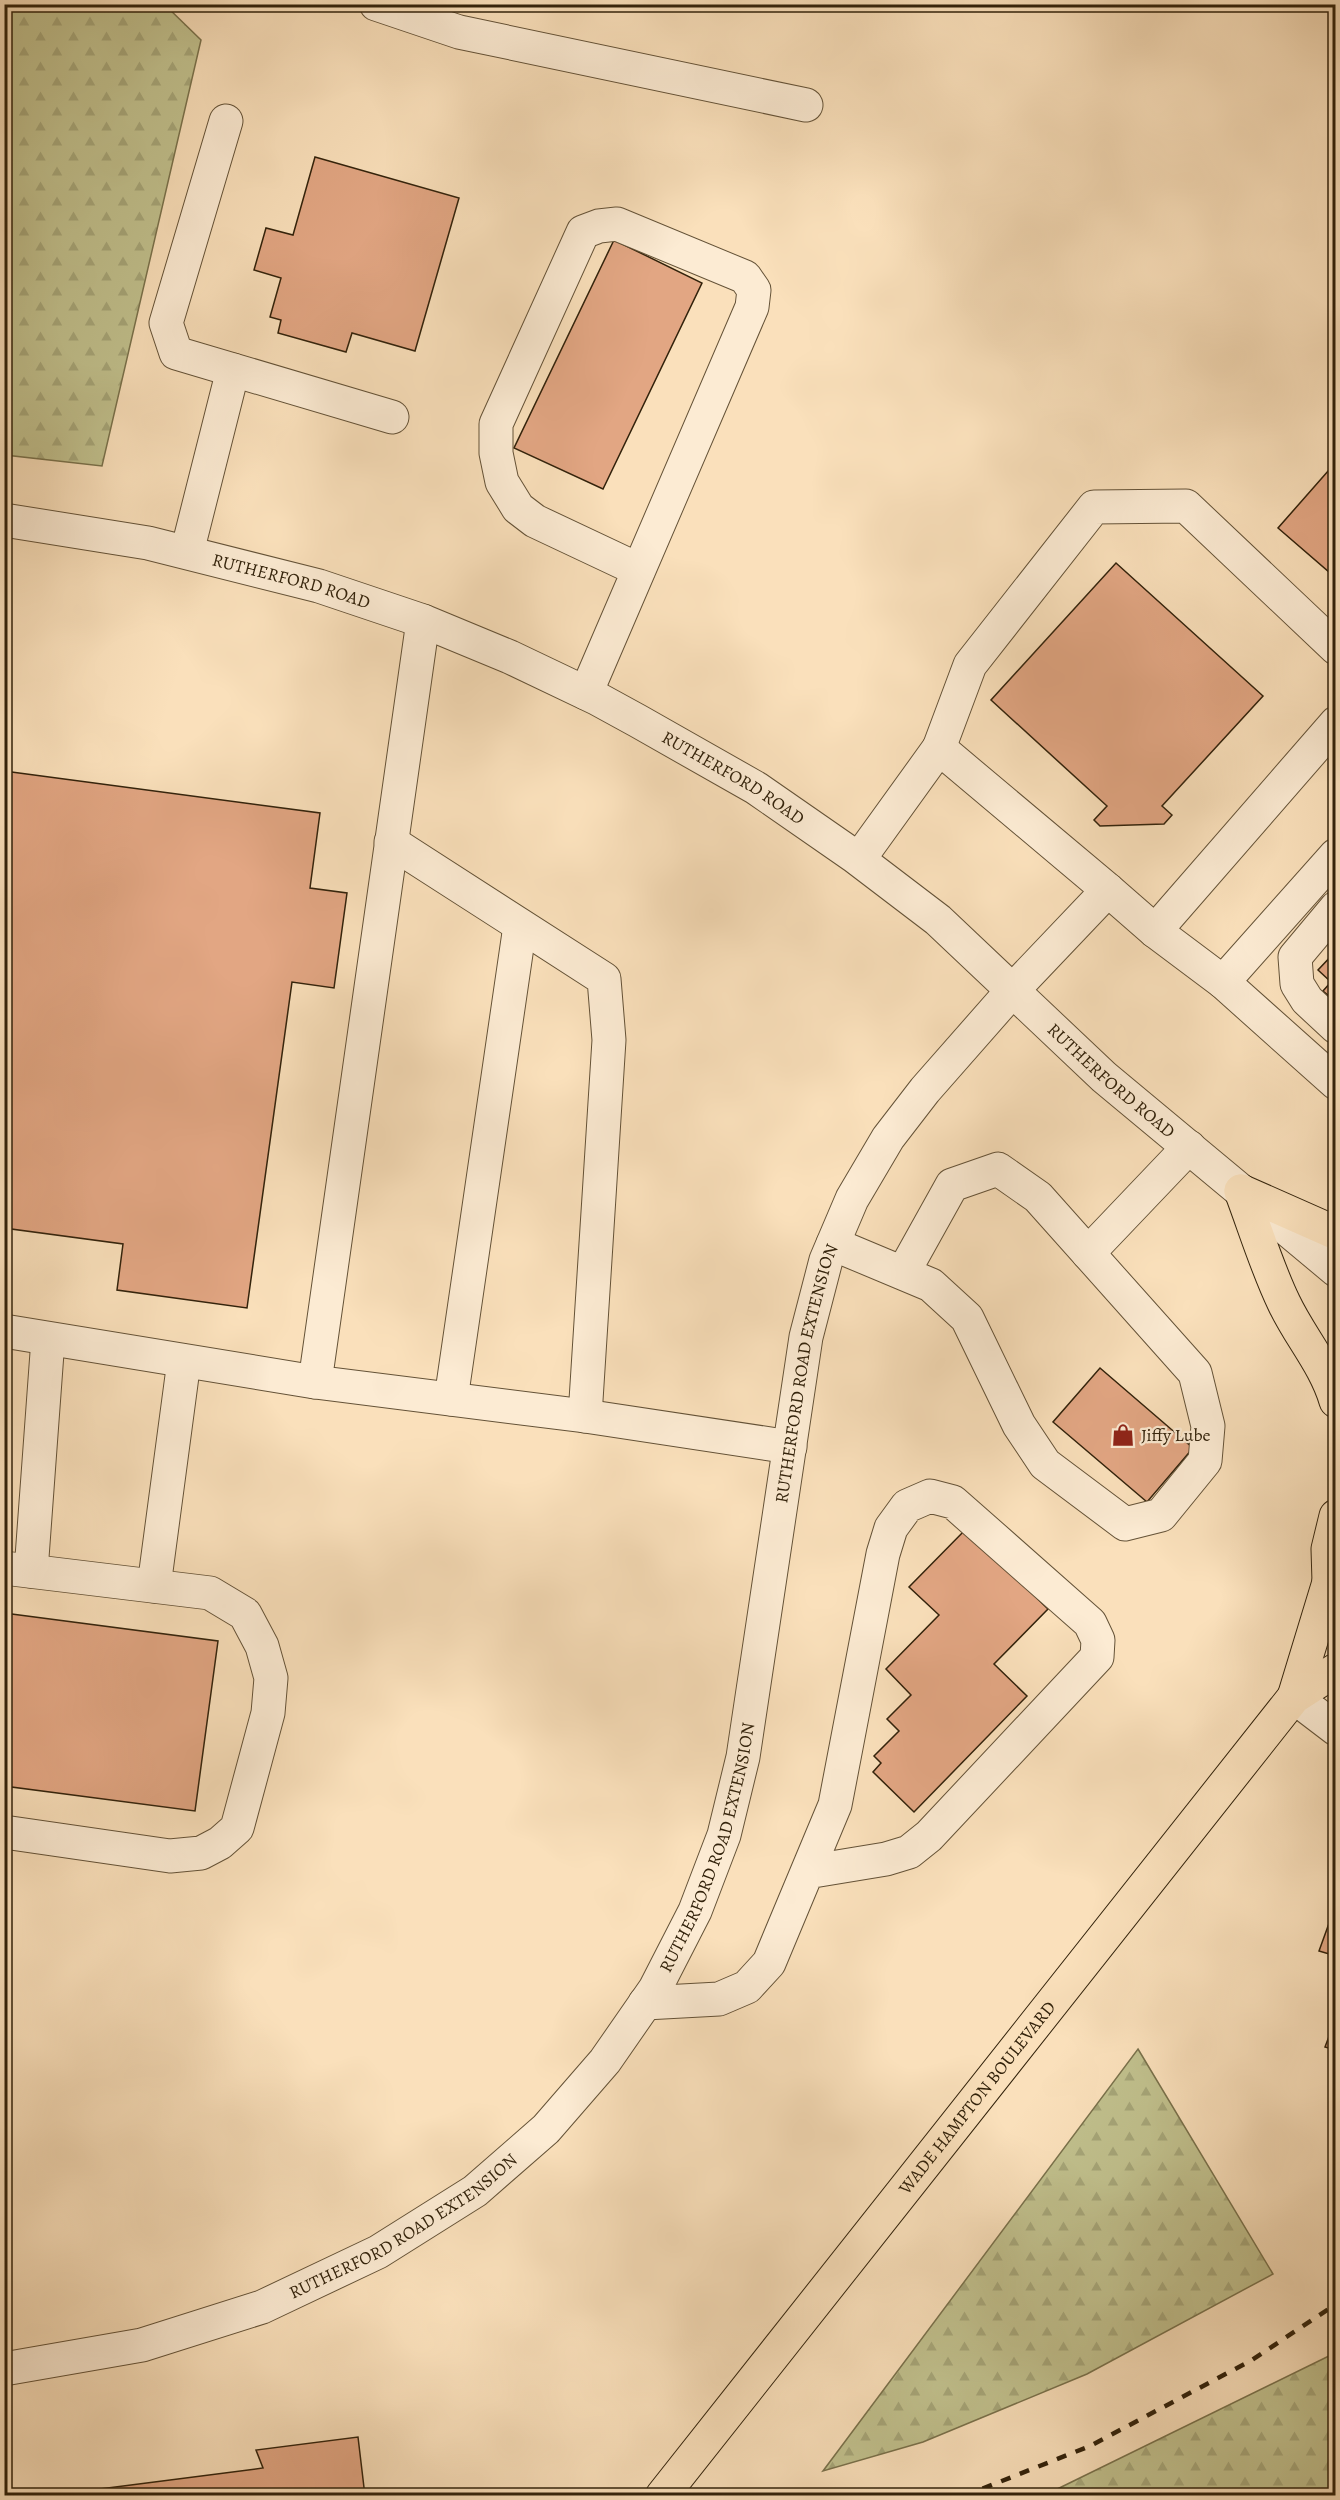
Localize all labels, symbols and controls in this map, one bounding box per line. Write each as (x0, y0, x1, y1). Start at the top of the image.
street label: RUTHERFORD ROAD (210, 548, 373, 614)
street label: RUTHERFORD ROAD (658, 725, 809, 830)
street label: RUTHERFORD ROAD (1042, 1018, 1180, 1143)
street label: RUTHERFORD ROAD EXTENSION (769, 1240, 844, 1505)
shop icon: Jiffy Lube (1110, 1422, 1136, 1448)
place label: Jiffy Lube (1141, 1423, 1211, 1447)
street label: RUTHERFORD ROAD EXTENSION (654, 1721, 760, 1977)
street label: WADE HAMPTON BOULEVARD (893, 1996, 1061, 2200)
street label: RUTHERFORD ROAD EXTENSION (285, 2148, 522, 2305)

